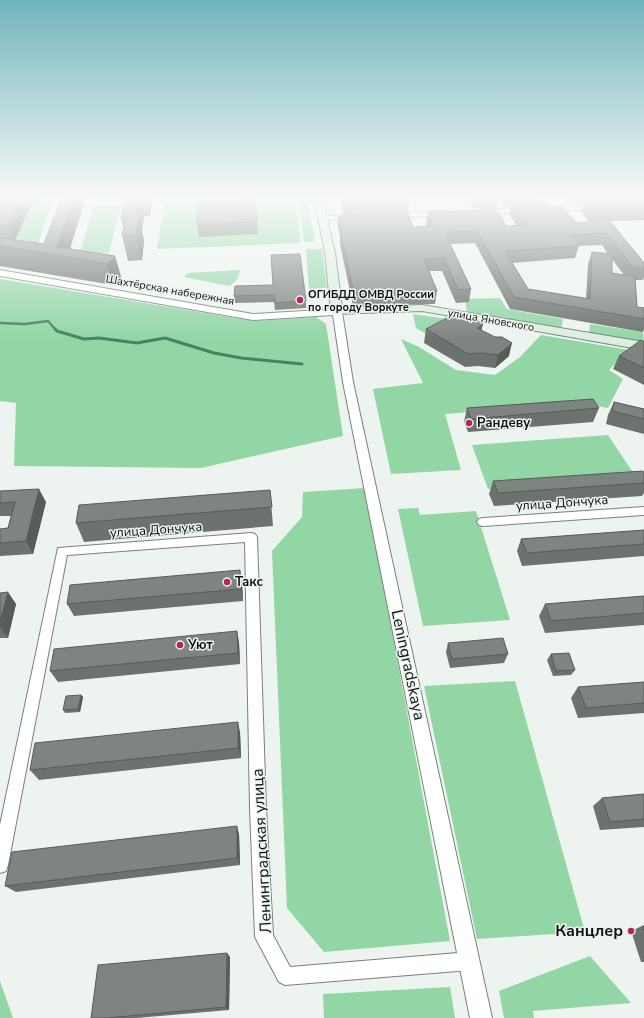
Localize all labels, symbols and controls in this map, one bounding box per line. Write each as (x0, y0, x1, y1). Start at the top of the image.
street label: Шахтёрская набережная (104, 271, 236, 309)
place label: ОГИБДД ОМВД России по городу Воркуте (308, 287, 434, 315)
marker: ОГИБДД ОМВД России по городу Воркуте (295, 295, 305, 305)
street label: улица Яновского (446, 305, 536, 335)
place label: Рандеву (477, 414, 530, 432)
marker: Рандеву (464, 418, 474, 428)
street label: улица Дончука (515, 491, 609, 515)
street label: улица Дончука (109, 518, 203, 542)
place label: Такс (235, 573, 264, 591)
marker: Такс (222, 577, 232, 587)
street label: Leningradskaya (386, 608, 430, 722)
place label: Уют (187, 636, 214, 654)
marker: Уют (175, 640, 185, 650)
street label: Ленинградская улица (247, 768, 277, 934)
place label: Канцлер (555, 920, 623, 942)
marker: Канцлер (626, 926, 636, 936)

